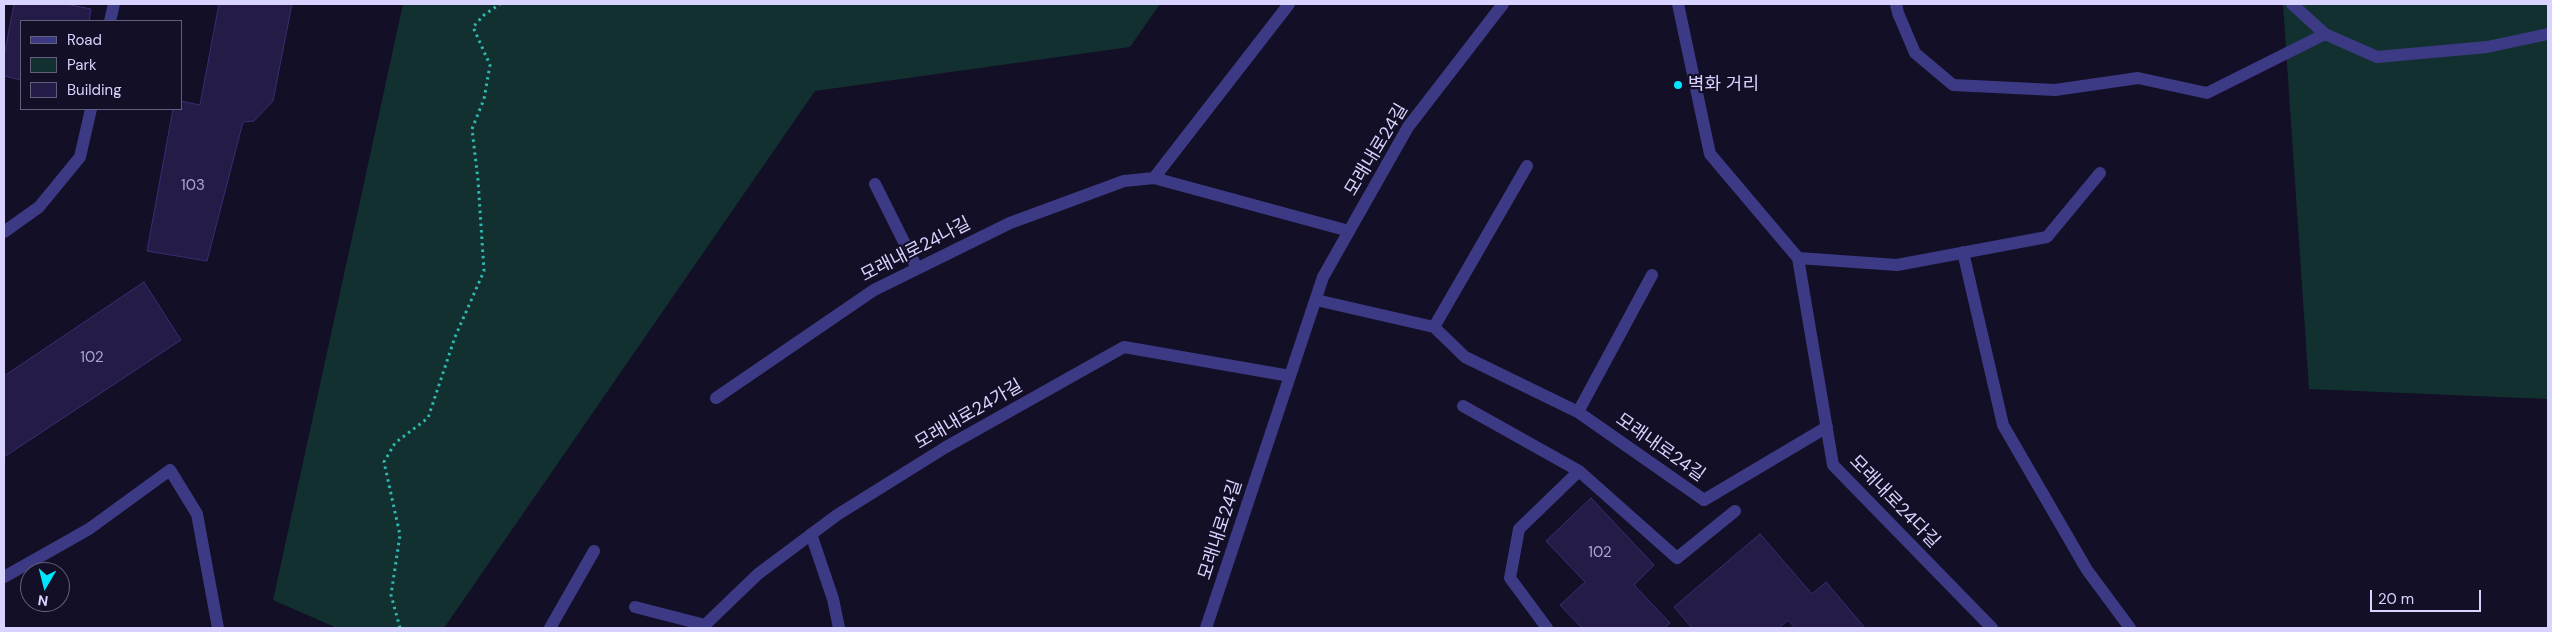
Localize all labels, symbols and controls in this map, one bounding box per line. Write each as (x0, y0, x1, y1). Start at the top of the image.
legend (20, 20, 182, 110)
text: Road (67, 30, 102, 50)
text: Park (67, 55, 97, 75)
place label: 벽화 거리 (1688, 74, 1759, 96)
marker: 벽화 거리 (1672, 79, 1684, 91)
text: Building (67, 80, 122, 100)
street label: 모래내로24길 (1341, 100, 1413, 200)
house number: 103 (181, 177, 205, 195)
street label: 모래내로24나길 (857, 213, 975, 287)
house number: 102 (80, 349, 104, 367)
street label: 모래내로24가길 (911, 376, 1027, 454)
street label: 모래내로24길 (1611, 409, 1709, 487)
street label: 모래내로24다길 (1844, 451, 1944, 553)
street label: 모래내로24길 (1195, 477, 1247, 583)
house number: 102 (1588, 544, 1612, 562)
north arrow (20, 562, 70, 612)
scale bar (2372, 580, 2483, 612)
text: 20 m (2378, 589, 2414, 609)
text: N (37, 591, 49, 610)

